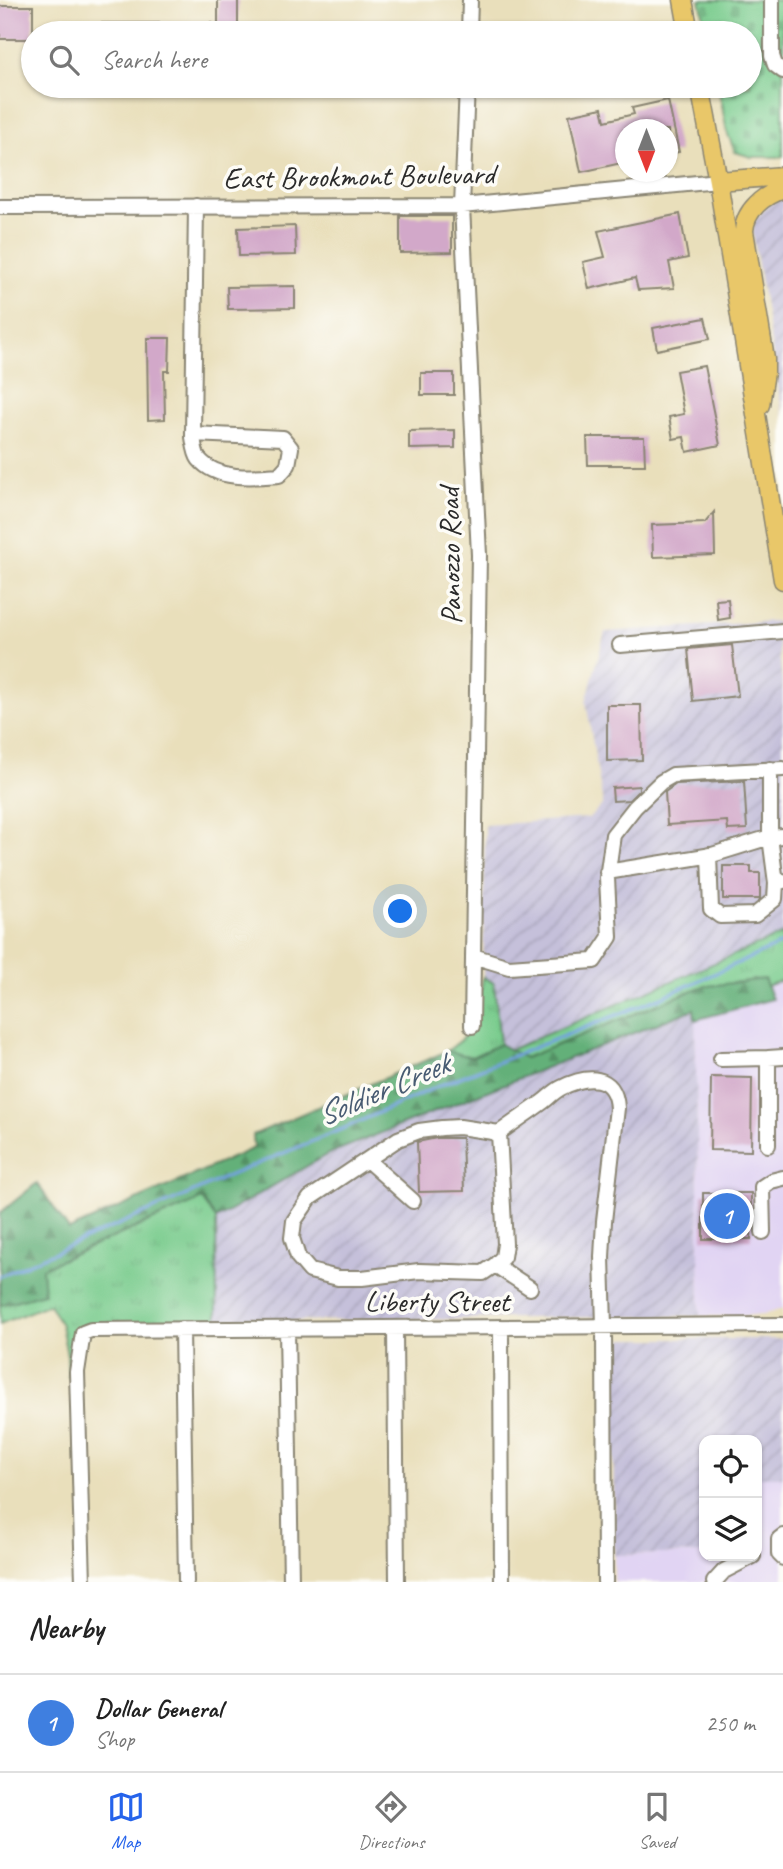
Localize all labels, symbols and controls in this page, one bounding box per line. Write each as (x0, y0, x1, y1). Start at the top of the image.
search box (21, 21, 762, 98)
icon: search (45, 41, 83, 79)
text: Search here (101, 43, 207, 76)
north arrow (615, 119, 678, 182)
street label: East Brookmont Boulevard (223, 155, 499, 197)
street label: Panozzo Road (430, 483, 470, 625)
your location (383, 894, 417, 928)
water label: Soldier Creek (311, 1041, 460, 1135)
pin: 1 (704, 1190, 750, 1242)
street label: Liberty Street (365, 1282, 512, 1320)
map controls (699, 1435, 762, 1561)
button: locate (699, 1435, 762, 1498)
button: layers (699, 1498, 762, 1561)
text: Nearby (28, 1609, 104, 1647)
text: Dollar General (95, 1692, 222, 1725)
text: 1 (46, 1709, 56, 1738)
text: 250 m (706, 1709, 755, 1738)
text: Shop (95, 1725, 134, 1754)
tab: Map (107, 1788, 145, 1854)
tab: Directions (358, 1788, 425, 1854)
tab: Saved (638, 1788, 676, 1854)

